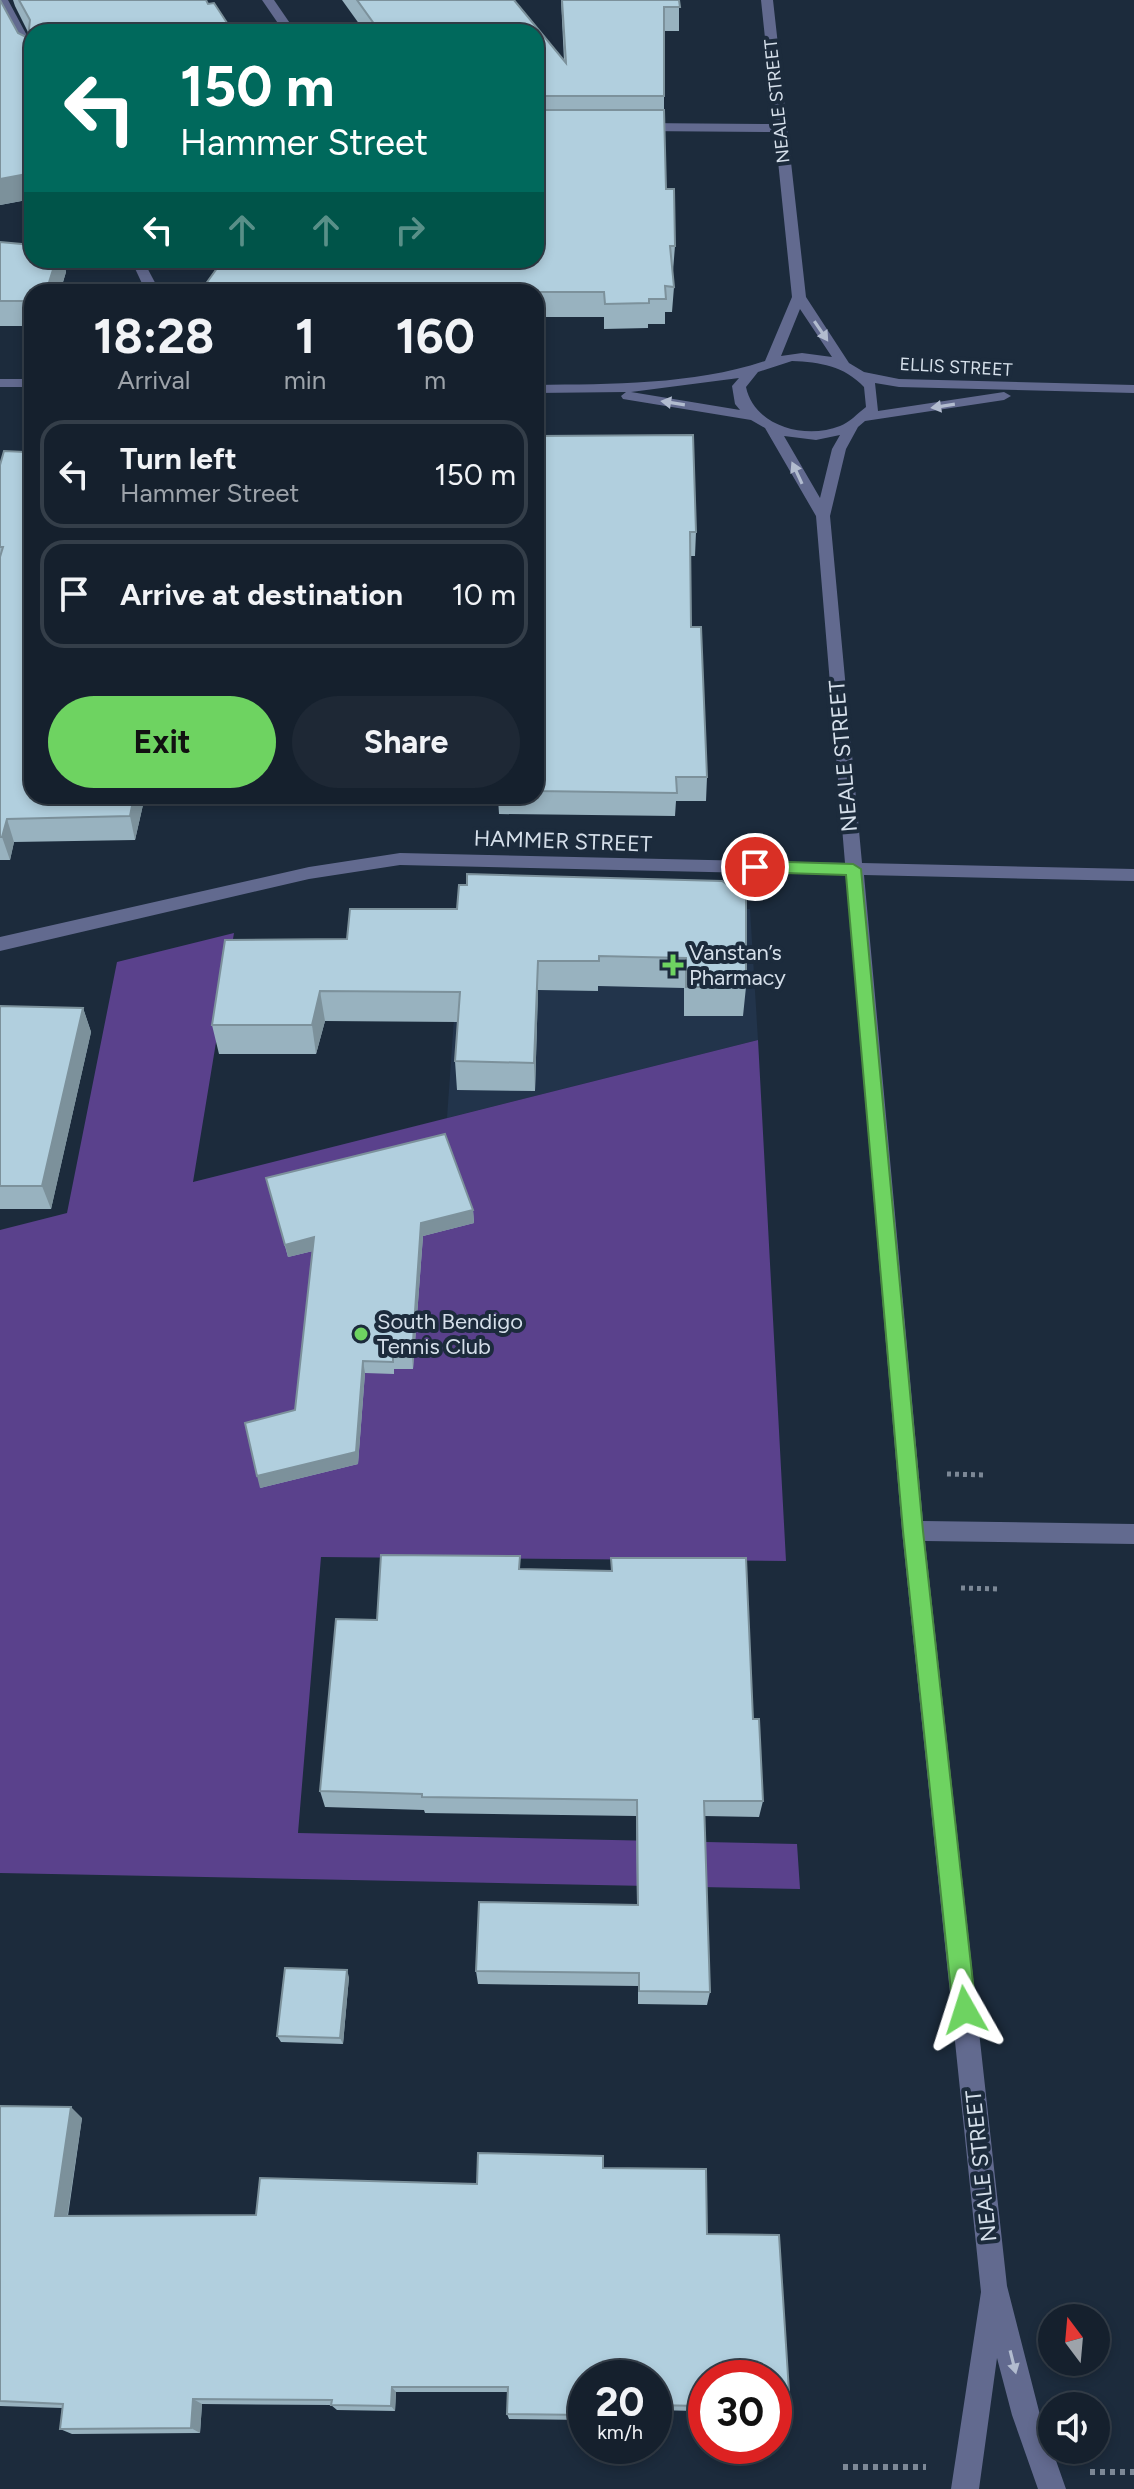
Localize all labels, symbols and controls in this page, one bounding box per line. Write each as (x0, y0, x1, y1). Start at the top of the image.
street label: NEALE STREET (760, 38, 794, 164)
text: 150 m (180, 53, 335, 120)
icon: left (48, 56, 152, 160)
text: Hammer Street (180, 121, 428, 164)
icon: left (136, 208, 180, 252)
icon: ahead (220, 208, 264, 252)
icon: ahead (304, 208, 348, 252)
icon: right (388, 208, 432, 252)
text: 18:28 (93, 307, 214, 365)
text: 1 (295, 307, 315, 365)
text: 160 (396, 307, 475, 365)
one-way arrow (814, 320, 828, 342)
street label: ELLIS STREET (899, 353, 1013, 381)
text: Arrival (117, 364, 191, 396)
text: min (284, 364, 326, 396)
text: m (424, 364, 446, 396)
one-way arrow (660, 396, 685, 409)
one-way arrow (930, 400, 955, 413)
text: Turn left (120, 440, 237, 477)
icon: left (52, 452, 96, 496)
text: 150 m (434, 456, 516, 493)
one-way arrow (790, 461, 803, 484)
text: Hammer Street (120, 477, 299, 509)
icon: arrive (52, 572, 96, 616)
text: Arrive at destination (120, 576, 403, 613)
text: 10 m (451, 576, 516, 613)
street label: NEALE STREET (823, 679, 863, 833)
button: Exit (48, 696, 276, 788)
button: Share (292, 696, 520, 788)
street label: HAMMER STREET (473, 824, 653, 858)
pin (721, 833, 789, 901)
icon: arrive (733, 845, 777, 889)
place label: Vanstan’s Pharmacy (689, 939, 786, 991)
marker: Vanstan’s Pharmacy (664, 956, 682, 974)
place label: South Bendigo Tennis Club (377, 1308, 523, 1360)
marker: South Bendigo Tennis Club (352, 1325, 370, 1343)
position arrow (923, 1968, 1007, 2052)
street label: NEALE STREET (960, 2089, 1002, 2243)
north arrow (1038, 2304, 1110, 2376)
map controls (1038, 2304, 1110, 2464)
one-way arrow (1007, 2349, 1019, 2374)
speed limit sign: 30 (688, 2360, 792, 2464)
text: 20 (595, 2378, 645, 2426)
button: sound (1038, 2392, 1110, 2464)
text: km/h (597, 2420, 643, 2444)

